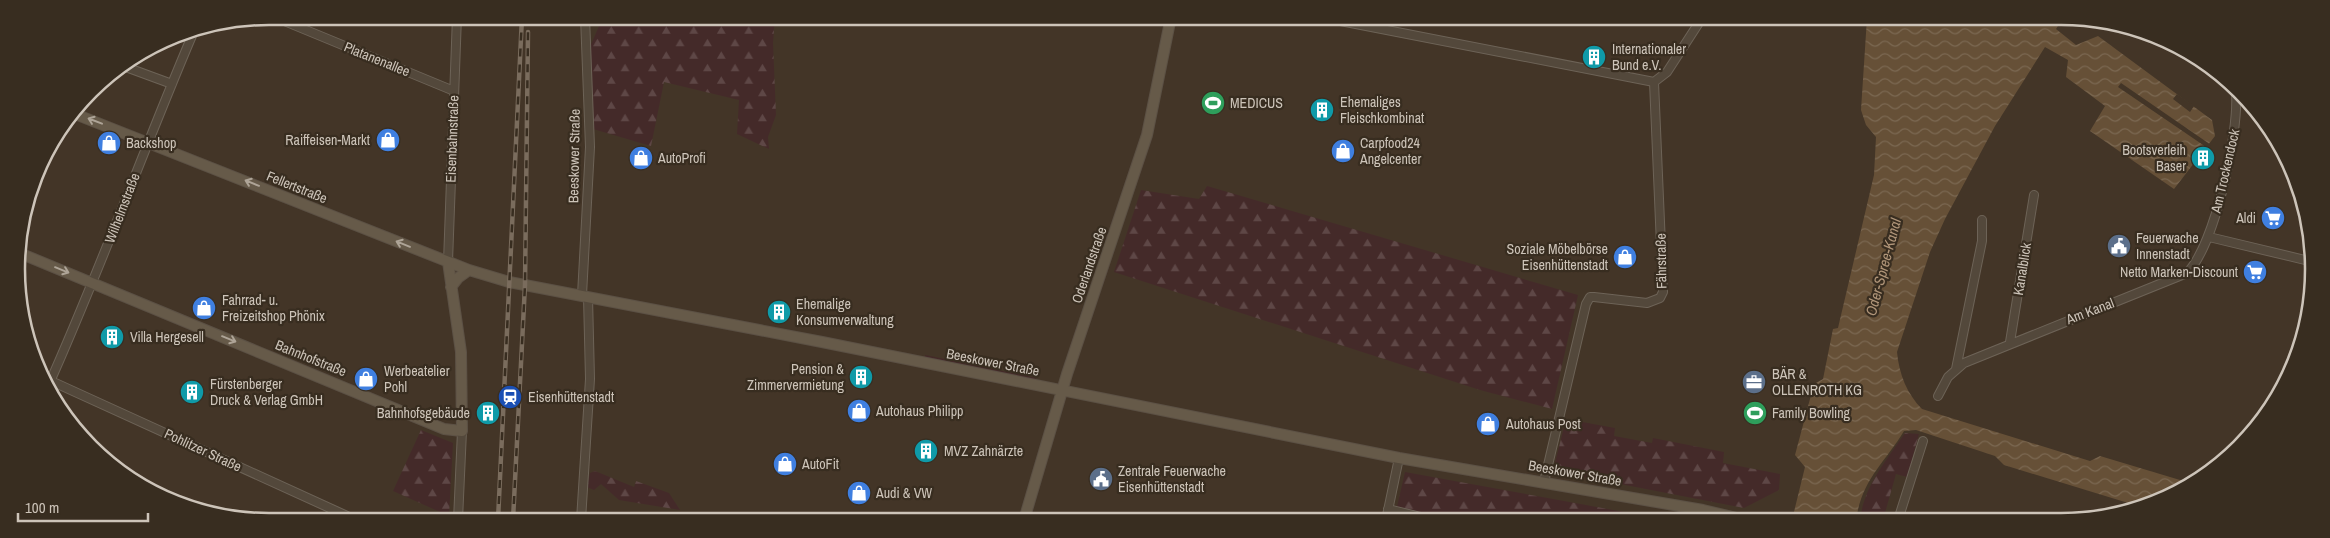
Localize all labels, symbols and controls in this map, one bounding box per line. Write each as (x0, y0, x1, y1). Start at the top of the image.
street label: Platanenallee (341, 38, 413, 80)
place label: Internationaler Bund e.V. (1612, 40, 1686, 74)
building icon: Internationaler Bund e.V. (1581, 44, 1607, 70)
sports icon: MEDICUS (1200, 90, 1226, 116)
place label: Ehemaliges Fleischkombinat (1340, 93, 1424, 127)
place label: MEDICUS (1230, 94, 1283, 112)
street label: Eisenbahnstraße (441, 95, 463, 183)
building icon: Ehemaliges Fleischkombinat (1309, 97, 1335, 123)
street label: Beeskower Straße (564, 109, 584, 203)
one-way arrow (88, 116, 103, 126)
shop icon: Raiffeisen-Markt (375, 127, 401, 153)
street label: Am Trockendock (2206, 127, 2243, 216)
shop icon: Backshop (96, 130, 122, 156)
place label: Raiffeisen-Markt (285, 131, 370, 149)
place label: Backshop (126, 134, 176, 152)
place label: Carpfood24 Angelcenter (1359, 134, 1421, 168)
shop icon: Carpfood24 Angelcenter (1330, 138, 1356, 164)
place label: Bootsverleih Baser (2122, 141, 2186, 175)
shop icon: AutoProfi (628, 145, 654, 171)
building icon: Bootsverleih Baser (2190, 145, 2216, 171)
place label: AutoProfi (657, 149, 706, 167)
street label: Fellertstraße (264, 167, 330, 207)
street label: Wilhelmstraße (100, 170, 144, 246)
one-way arrow (245, 178, 260, 188)
supermarket icon: Aldi (2260, 205, 2286, 231)
place label: Aldi (2235, 209, 2256, 227)
water label: Oder-Spree-Kanal (1860, 216, 1906, 318)
street label: Oderlandstraße (1068, 224, 1110, 306)
place label: Feuerwache Innenstadt (2136, 229, 2199, 263)
street label: Fährstraße (1652, 233, 1670, 289)
public building icon: Feuerwache Innenstadt (2106, 233, 2132, 259)
one-way arrow (395, 238, 410, 247)
place label: Soziale Möbelbörse Eisenhüttenstadt (1507, 240, 1608, 274)
street label: Kanalblick (2009, 241, 2035, 297)
shop icon: Soziale Möbelbörse Eisenhüttenstadt (1612, 244, 1638, 270)
supermarket icon: Netto Marken-Discount (2242, 259, 2268, 285)
place label: Netto Marken-Discount (2120, 263, 2238, 281)
one-way arrow (54, 266, 69, 275)
place label: Fahrrad- u. Freizeitshop Phönix (222, 291, 325, 325)
street label: Am Kanal (2063, 294, 2116, 329)
shop icon: Fahrrad- u. Freizeitshop Phönix (191, 295, 217, 321)
place label: Ehemalige Konsumverwaltung (796, 295, 894, 329)
building icon: Ehemalige Konsumverwaltung (766, 299, 792, 325)
building icon: Villa Hergesell (99, 324, 125, 350)
place label: Villa Hergesell (130, 328, 204, 346)
one-way arrow (221, 335, 236, 344)
street label: Bahnhofstraße (273, 336, 349, 380)
street label: Beeskower Straße (945, 344, 1041, 380)
place label: Pension & Zimmervermietung (747, 360, 845, 394)
place label: Werbeatelier Pohl (384, 362, 450, 396)
building icon: Pension & Zimmervermietung (848, 364, 874, 390)
place label: BÄR & OLLENROTH KG (1772, 365, 1862, 399)
shop icon: Werbeatelier Pohl (353, 366, 379, 392)
office icon: BÄR & OLLENROTH KG (1741, 369, 1767, 395)
place label: Fürstenberger Druck & Verlag GmbH (210, 375, 323, 409)
building icon: Fürstenberger Druck & Verlag GmbH (179, 379, 205, 405)
station icon: Eisenhüttenstadt (497, 384, 523, 410)
place label: Eisenhüttenstadt (528, 388, 614, 406)
shop icon: Autohaus Philipp (846, 398, 872, 424)
building icon: Bahnhofsgebäude (475, 400, 501, 426)
sports icon: Family Bowling (1742, 400, 1768, 426)
place label: Autohaus Philipp (875, 402, 963, 420)
place label: Bahnhofsgebäude (377, 404, 470, 422)
place label: Family Bowling (1772, 404, 1851, 422)
shop icon: Autohaus Post (1475, 411, 1501, 437)
place label: Autohaus Post (1505, 415, 1581, 433)
street label: Pohlitzer Straße (162, 424, 244, 476)
building icon: MVZ Zahnärzte (913, 438, 939, 464)
place label: MVZ Zahnärzte (944, 442, 1023, 460)
shop icon: AutoFit (772, 451, 798, 477)
place label: AutoFit (801, 455, 839, 473)
street label: Beeskower Straße (1527, 456, 1623, 490)
place label: Zentrale Feuerwache Eisenhüttenstadt (1118, 462, 1226, 496)
public building icon: Zentrale Feuerwache Eisenhüttenstadt (1088, 466, 1114, 492)
shop icon: Audi & VW (846, 480, 872, 506)
place label: Audi & VW (875, 484, 932, 502)
scale bar (18, 490, 148, 522)
text: 100 m (25, 497, 59, 518)

